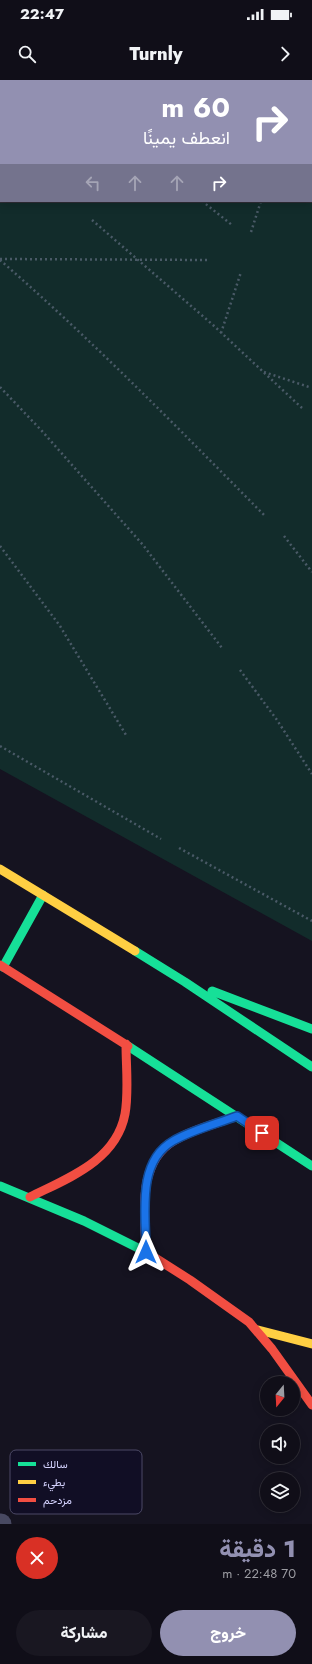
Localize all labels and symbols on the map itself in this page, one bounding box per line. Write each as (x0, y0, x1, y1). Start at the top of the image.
pin (245, 1116, 279, 1150)
position arrow (125, 1231, 167, 1273)
north arrow (260, 1376, 300, 1416)
legend (10, 1450, 142, 1514)
text: سالك (43, 1456, 68, 1472)
text: بطيء (43, 1474, 65, 1492)
text: مزدحم (43, 1492, 72, 1508)

